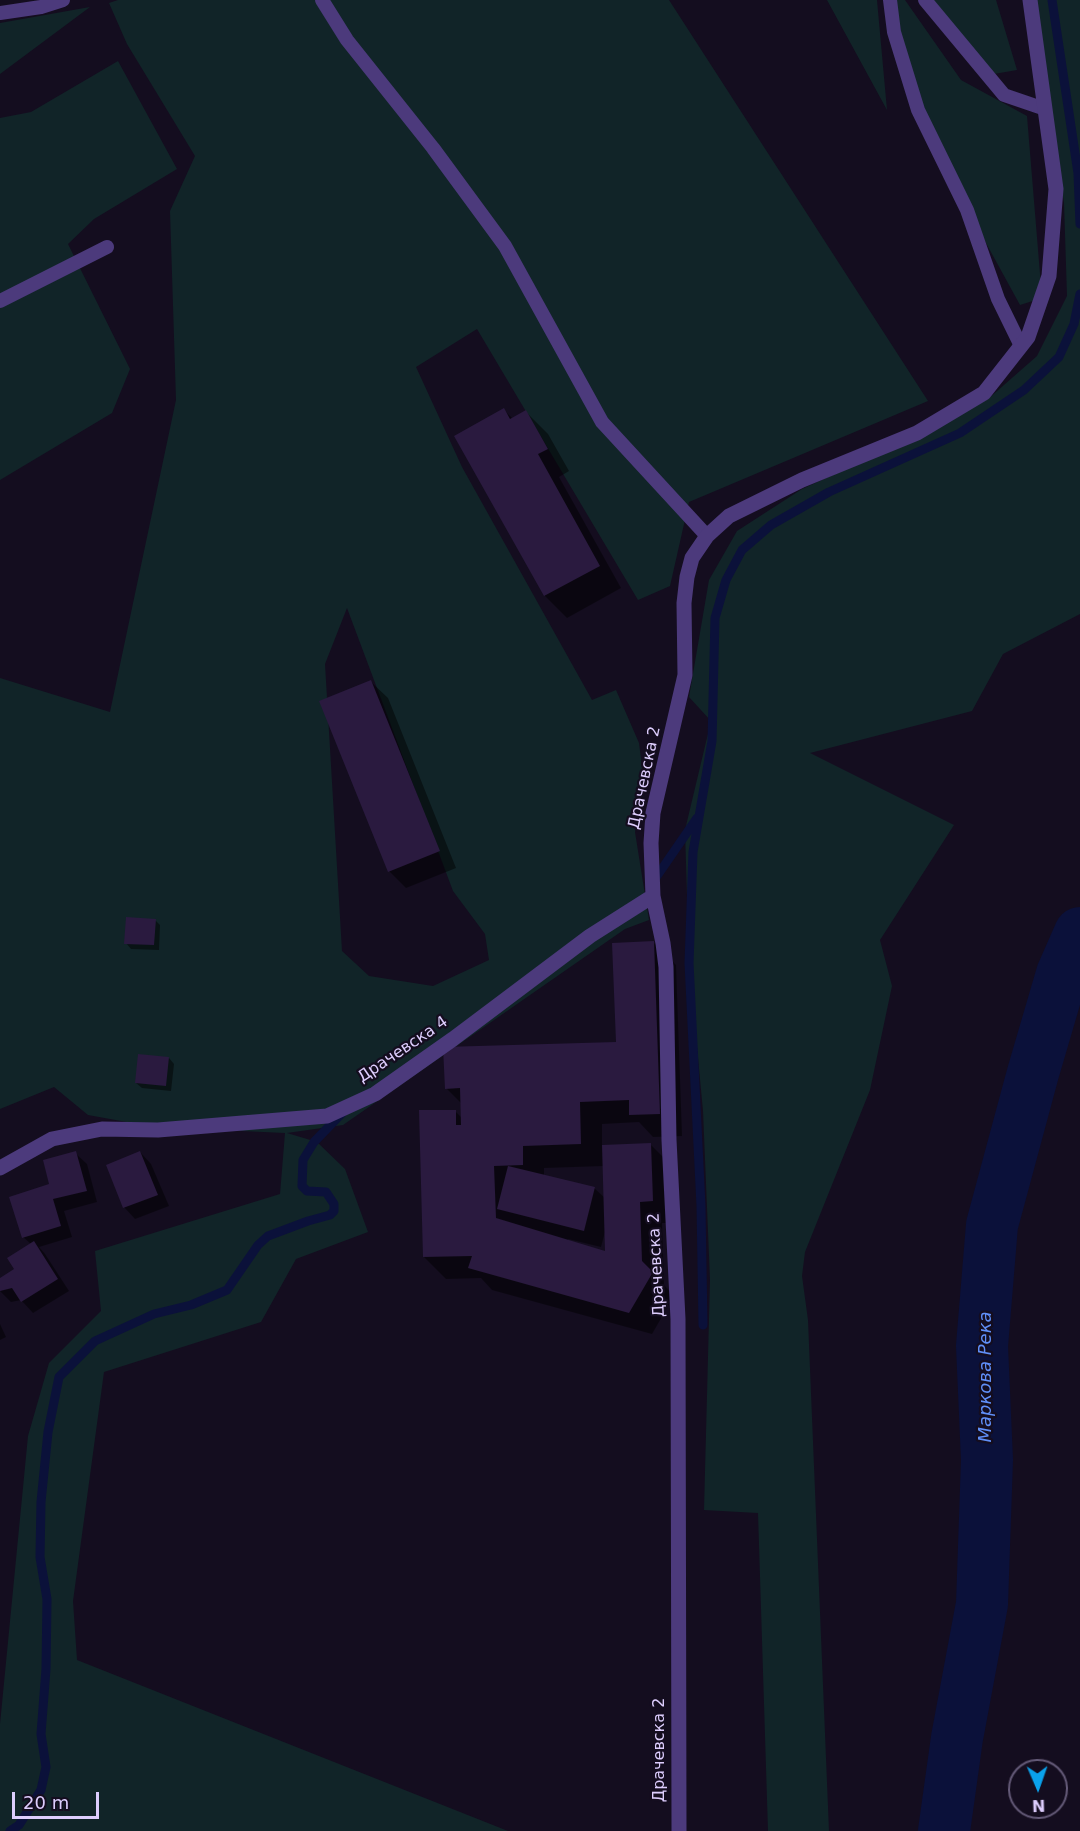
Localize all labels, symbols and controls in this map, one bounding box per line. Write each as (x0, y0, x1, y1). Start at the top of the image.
street label: Драчевска 2 (625, 725, 665, 831)
street label: Драчевска 4 (354, 1013, 452, 1087)
street label: Драчевска 2 (645, 1212, 669, 1318)
water label: Маркова Река (975, 1311, 997, 1443)
street label: Драчевска 2 (650, 1698, 670, 1802)
north arrow (1008, 1759, 1068, 1819)
scale bar (15, 1780, 102, 1818)
text: 20 m (23, 1792, 69, 1813)
text: N (1032, 1796, 1046, 1815)

